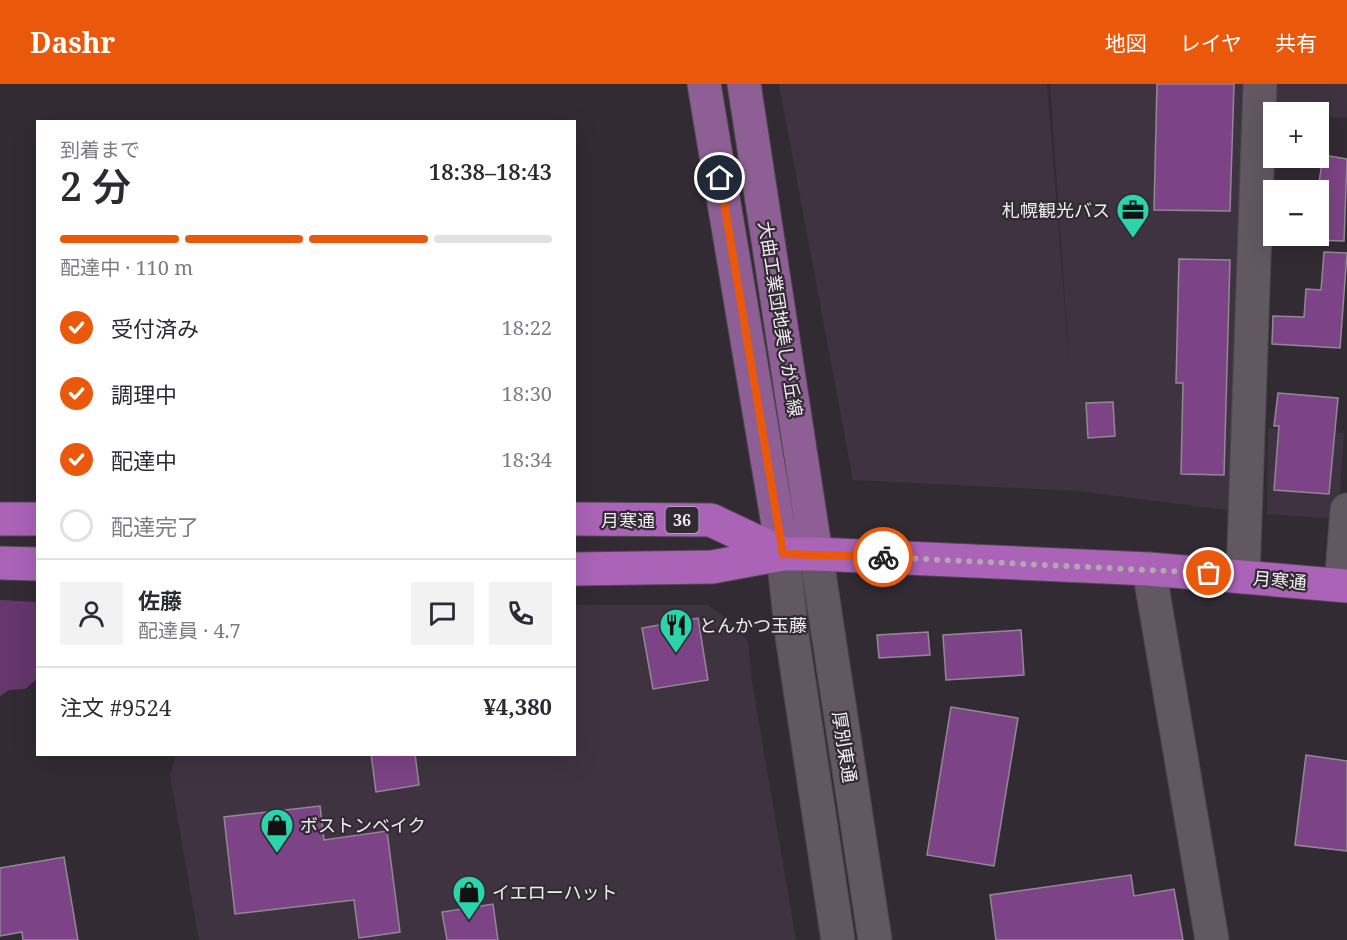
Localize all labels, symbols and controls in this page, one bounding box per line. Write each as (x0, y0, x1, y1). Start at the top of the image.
text: Dashr (30, 23, 115, 61)
text: 地図 (1105, 29, 1147, 57)
text: レイヤ (1180, 29, 1242, 57)
text: 共有 (1275, 29, 1317, 57)
map controls (1263, 102, 1329, 246)
button: + (1263, 102, 1329, 168)
text: 到着まで (60, 136, 140, 163)
pin (694, 152, 745, 203)
text: 18:38–18:43 (429, 156, 552, 186)
text: 2 分 (60, 159, 131, 212)
icon: home (703, 161, 736, 194)
button: − (1263, 180, 1329, 246)
office icon: 札幌観光バス (1115, 192, 1151, 239)
place label: 札幌観光バス (1002, 198, 1110, 222)
street label: 大曲工業団地美しが丘線 (754, 219, 808, 419)
text: 配達中 · 110 m (60, 254, 193, 281)
icon: check (60, 311, 93, 344)
text: 受付済み (111, 313, 199, 343)
text: 18:22 (502, 314, 552, 341)
icon: check (60, 377, 93, 410)
text: 調理中 (111, 379, 177, 409)
text: 18:30 (502, 380, 552, 407)
icon: check (60, 443, 93, 476)
text: 配達中 (111, 445, 177, 475)
text: 18:34 (502, 446, 552, 473)
road number: 36 (666, 507, 698, 533)
street label: 月寒通 (601, 508, 655, 532)
text: 配達完了 (111, 511, 199, 541)
courier (853, 527, 913, 587)
icon: bike (867, 541, 900, 574)
pin (1183, 547, 1234, 598)
icon: bag (1192, 556, 1225, 589)
street label: 月寒通 (1252, 566, 1308, 594)
button: person (60, 582, 123, 645)
button: chat (411, 582, 474, 645)
button: phone (489, 582, 552, 645)
text: 佐藤 (138, 585, 182, 615)
restaurant icon: とんかつ玉藤 (658, 607, 694, 654)
place label: とんかつ玉藤 (699, 613, 807, 637)
text: 配達員 · 4.7 (138, 617, 241, 644)
text: ¥4,380 (483, 691, 552, 721)
text: 注文 #9524 (60, 692, 171, 722)
street label: 厚別東通 (828, 710, 862, 784)
shop icon: ボストンベイク (259, 807, 295, 854)
place label: ボストンベイク (300, 813, 426, 837)
shop icon: イエローハット (451, 874, 487, 921)
place label: イエローハット (492, 880, 617, 904)

